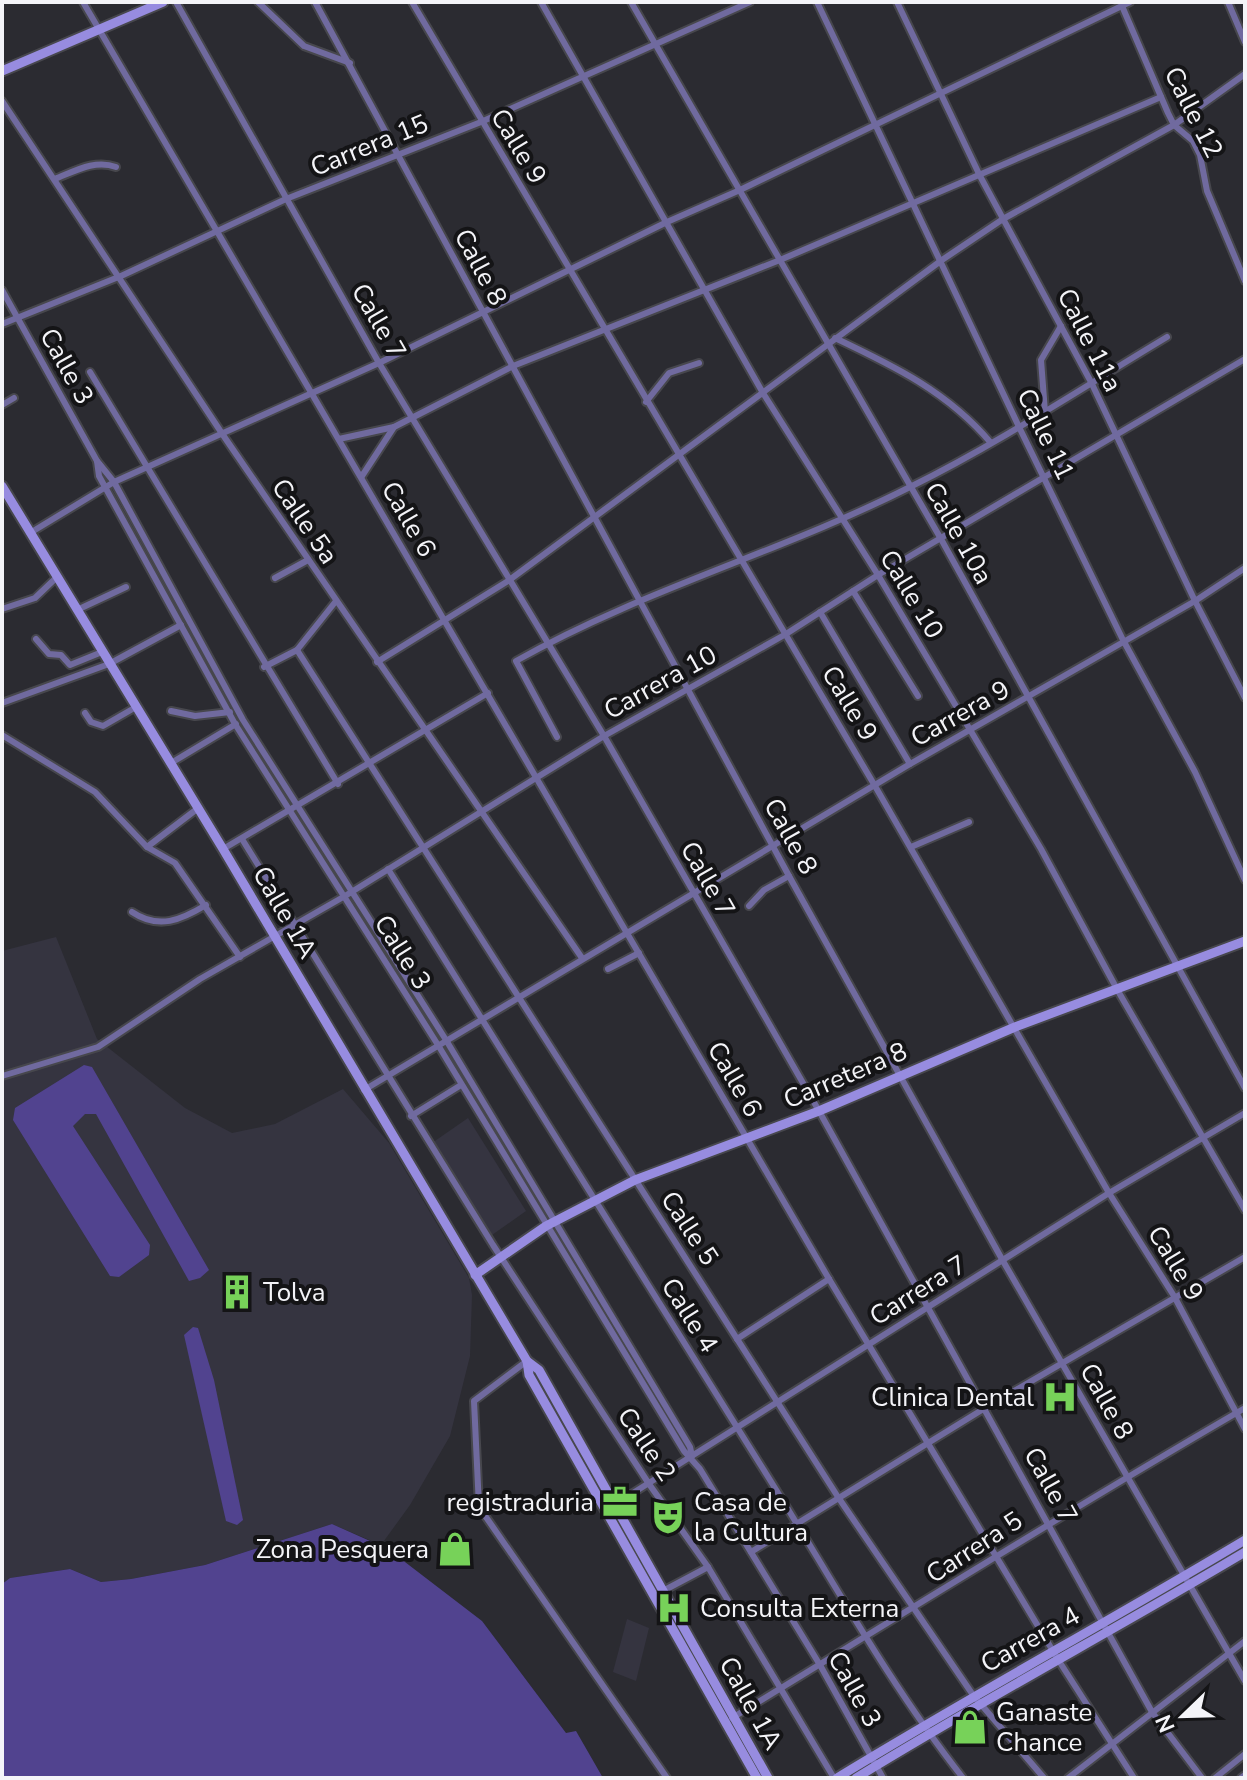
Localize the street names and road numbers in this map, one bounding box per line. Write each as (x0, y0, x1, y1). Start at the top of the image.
street label: Calle 12 (1156, 61, 1231, 164)
street label: Calle 9 (482, 102, 555, 191)
street label: Carrera 15 (305, 106, 433, 185)
street label: Calle 8 (446, 223, 515, 312)
street label: Calle 7 (343, 277, 414, 366)
street label: Calle 11a (1049, 283, 1130, 398)
street label: Calle 3 (31, 322, 102, 411)
street label: Calle 11 (1008, 383, 1083, 486)
street label: Calle 5a (263, 472, 346, 571)
street label: Calle 6 (373, 475, 444, 564)
street label: Calle 10a (916, 476, 1001, 591)
street label: Calle 10 (871, 543, 952, 645)
street label: Carrera 10 (598, 637, 723, 728)
street label: Calle 9 (813, 659, 886, 748)
street label: Carrera 9 (904, 672, 1016, 755)
street label: Calle 8 (755, 792, 826, 881)
street label: Calle 7 (672, 835, 743, 924)
street label: Calle 1A (244, 860, 325, 965)
street label: Calle 3 (366, 908, 439, 996)
street label: Carretera 8 (778, 1034, 912, 1117)
street label: Calle 6 (699, 1035, 770, 1124)
street label: Calle 5 (653, 1184, 727, 1272)
street label: Calle 9 (1139, 1219, 1212, 1308)
street label: Carrera 7 (863, 1247, 973, 1334)
street label: Calle 4 (653, 1271, 726, 1359)
street label: Calle 8 (1071, 1357, 1142, 1446)
street label: Calle 2 (609, 1400, 684, 1488)
street label: Calle 7 (1015, 1441, 1086, 1530)
street label: Carrera 5 (919, 1503, 1029, 1592)
street label: Carrera 4 (974, 1598, 1086, 1681)
street label: Calle 3 (819, 1645, 890, 1734)
street label: Calle 1A (711, 1651, 790, 1756)

